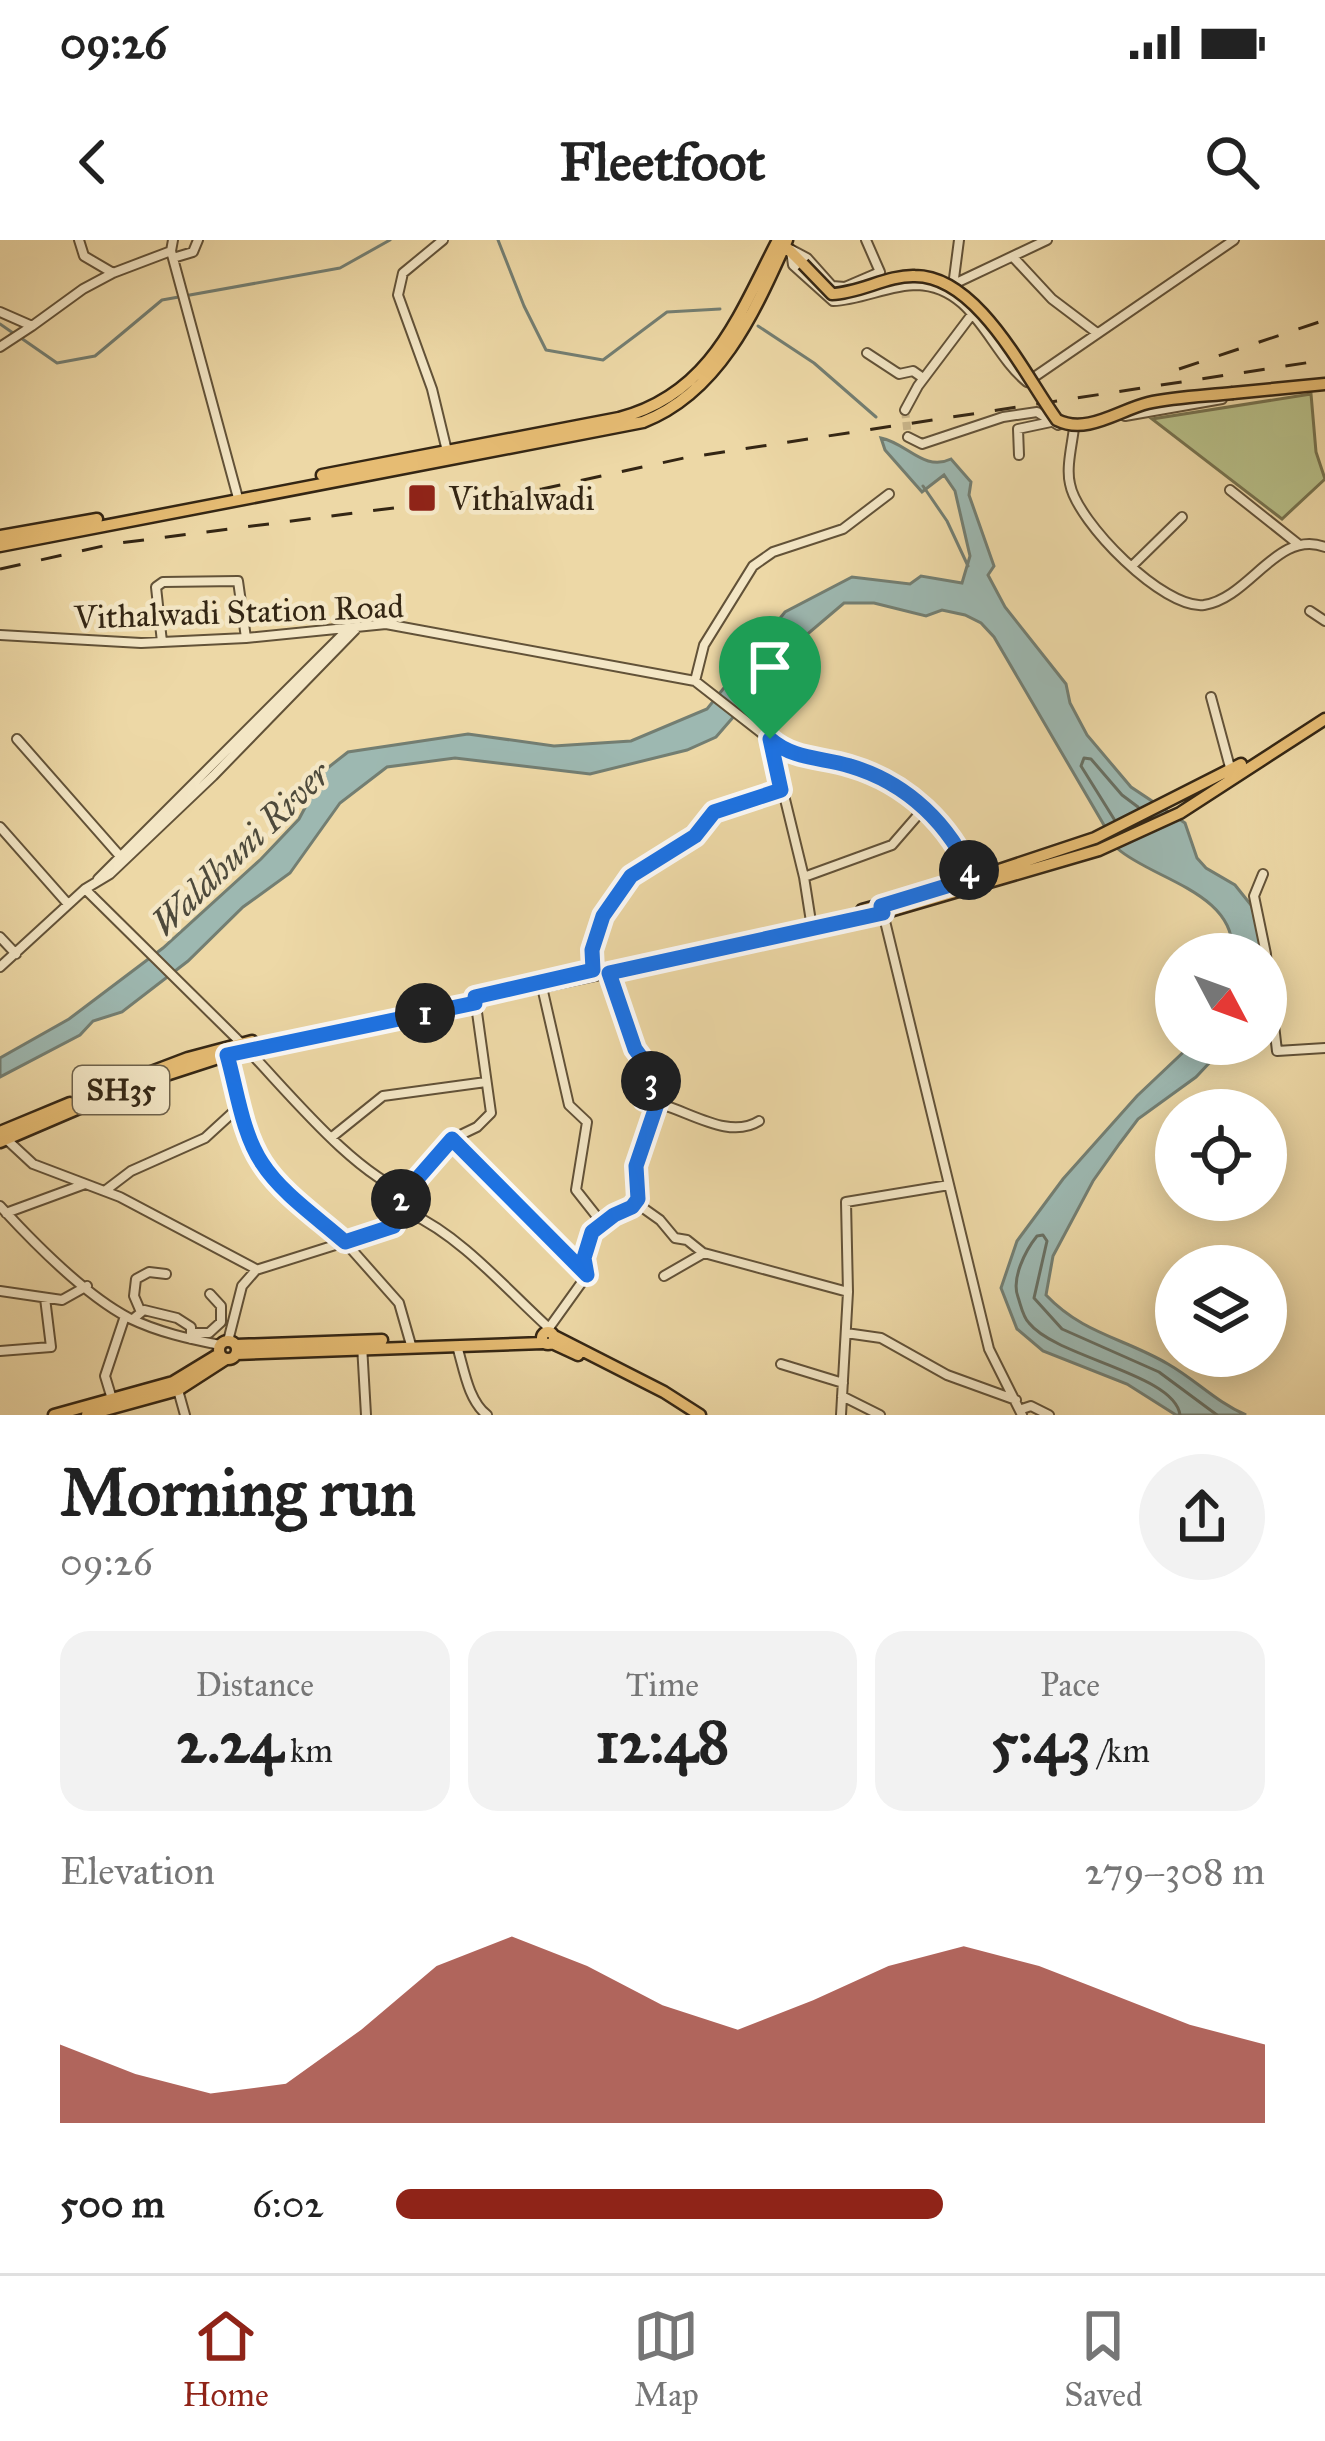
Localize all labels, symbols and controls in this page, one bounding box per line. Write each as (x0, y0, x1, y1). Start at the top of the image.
text: 09:26 (60, 15, 167, 70)
icon: back (60, 129, 126, 195)
text: Fleetfoot (560, 129, 765, 195)
icon: search (1199, 129, 1265, 195)
place label: Vithalwadi (448, 479, 595, 519)
marker: Vithalwadi (406, 482, 438, 514)
street label: Vithalwadi Station Road (72, 586, 405, 638)
pin (719, 616, 821, 739)
icon: arrive (737, 634, 803, 700)
water label: Waldhuni River (142, 751, 341, 945)
pin: 4 (939, 840, 999, 900)
text: 4 (960, 850, 978, 890)
north arrow (1155, 933, 1287, 1065)
map controls (1155, 933, 1287, 1377)
pin: 1 (395, 983, 455, 1043)
text: 1 (418, 993, 432, 1033)
pin: 3 (621, 1051, 681, 1111)
text: 3 (644, 1061, 658, 1101)
road number: SH35 (73, 1066, 169, 1114)
button: locate (1155, 1089, 1287, 1221)
pin: 2 (371, 1169, 431, 1229)
text: 2 (393, 1179, 409, 1219)
button: layers (1155, 1245, 1287, 1377)
text: Morning run (60, 1452, 416, 1533)
button: share (1139, 1454, 1265, 1580)
text: 09:26 (60, 1538, 153, 1586)
text: Distance (196, 1665, 314, 1705)
text: Time (626, 1665, 699, 1705)
text: Pace (1040, 1665, 1100, 1705)
text: 2.24 (177, 1705, 283, 1778)
text: 12:48 (596, 1705, 729, 1778)
text: 5:43 (990, 1705, 1091, 1778)
text: km (283, 1731, 333, 1771)
text: /km (1091, 1731, 1150, 1771)
text: Elevation (60, 1847, 215, 1895)
text: 279–308 m (1084, 1847, 1265, 1895)
text: 500 m (60, 2180, 165, 2228)
text: 6:02 (252, 2180, 324, 2228)
tab: Home (182, 2303, 269, 2415)
tab: Map (633, 2303, 699, 2415)
tab: Saved (1064, 2303, 1143, 2415)

